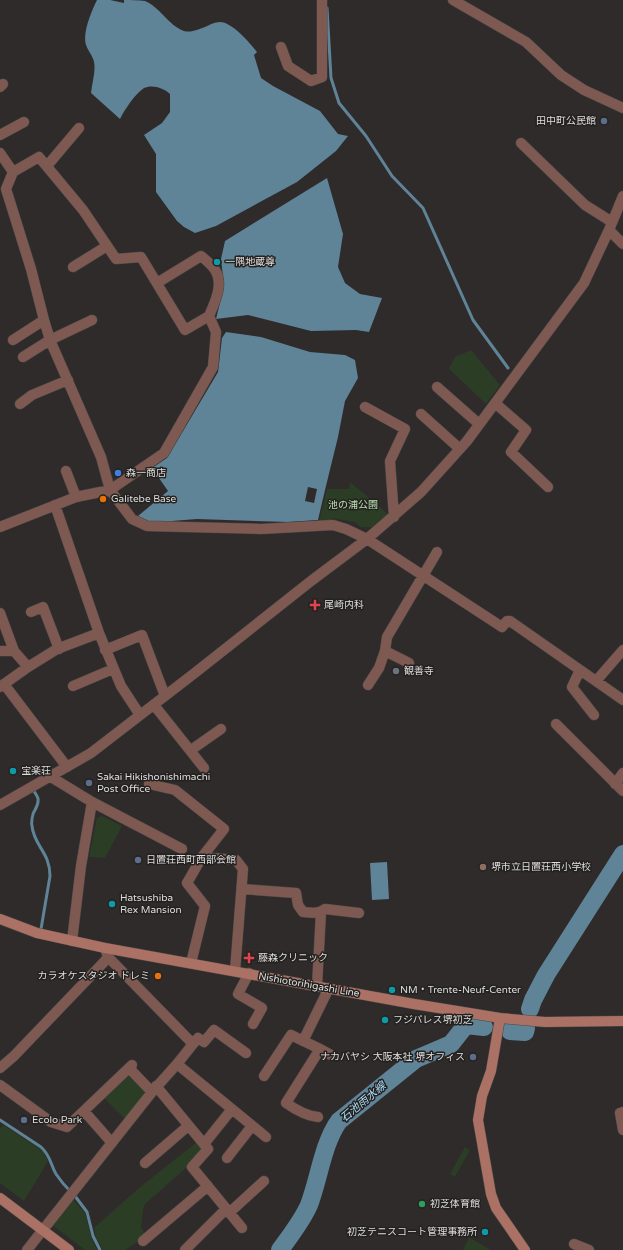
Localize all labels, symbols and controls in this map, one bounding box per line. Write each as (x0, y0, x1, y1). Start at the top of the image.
place label: 田中町公民館 (536, 115, 596, 127)
marker: 田中町公民館 (599, 116, 609, 126)
place label: 一隅地蔵尊 (225, 256, 275, 268)
marker: 一隅地蔵尊 (212, 257, 222, 267)
place label: 森一商店 (126, 467, 166, 479)
marker: 森一商店 (113, 468, 123, 478)
place label: Galitebe Base (111, 493, 176, 505)
marker: Galitebe Base (98, 494, 108, 504)
park label: 池の浦公園 (328, 499, 378, 511)
marker: 尾崎内科 (309, 599, 321, 611)
place label: 尾崎内科 (324, 599, 364, 611)
place label: 観善寺 (404, 665, 434, 677)
marker: 観善寺 (391, 666, 401, 676)
place label: 宝楽荘 (21, 765, 51, 777)
marker: 宝楽荘 (8, 766, 18, 776)
place label: Sakai Hikishonishimachi Post Office (97, 771, 210, 795)
marker: Sakai Hikishonishimachi Post Office (84, 778, 94, 788)
place label: 日置荘西町西部会館 (146, 854, 236, 866)
marker: 日置荘西町西部会館 (133, 855, 143, 865)
place label: 堺市立日置荘西小学校 (491, 861, 591, 873)
marker: 堺市立日置荘西小学校 (478, 862, 488, 872)
place label: Hatsushiba Rex Mansion (120, 892, 182, 916)
marker: Hatsushiba Rex Mansion (107, 899, 117, 909)
marker: 藤森クリニック (243, 952, 255, 964)
place label: 藤森クリニック (258, 952, 328, 964)
place label: カラオケスタジオ ドレミ (37, 970, 150, 982)
street label: Nishiotorihigashi Line (257, 970, 361, 1000)
marker: カラオケスタジオ ドレミ (153, 971, 163, 981)
place label: NM・Trente-Neuf-Center (400, 984, 521, 996)
marker: NM・Trente-Neuf-Center (387, 985, 397, 995)
place label: フジパレス堺初芝 (393, 1014, 472, 1026)
marker: フジパレス堺初芝 (380, 1015, 390, 1025)
place label: ナカバヤシ 大阪本社 堺オフィス (320, 1051, 465, 1063)
marker: ナカバヤシ 大阪本社 堺オフィス (468, 1052, 478, 1062)
water label: 石池雨水線 (338, 1078, 390, 1125)
place label: Ecolo Park (32, 1114, 83, 1126)
marker: Ecolo Park (19, 1115, 29, 1125)
place label: 初芝体育館 (430, 1198, 480, 1210)
marker: 初芝体育館 (417, 1199, 427, 1209)
place label: 初芝テニスコート管理事務所 (347, 1226, 477, 1238)
marker: 初芝テニスコート管理事務所 (480, 1227, 490, 1237)

